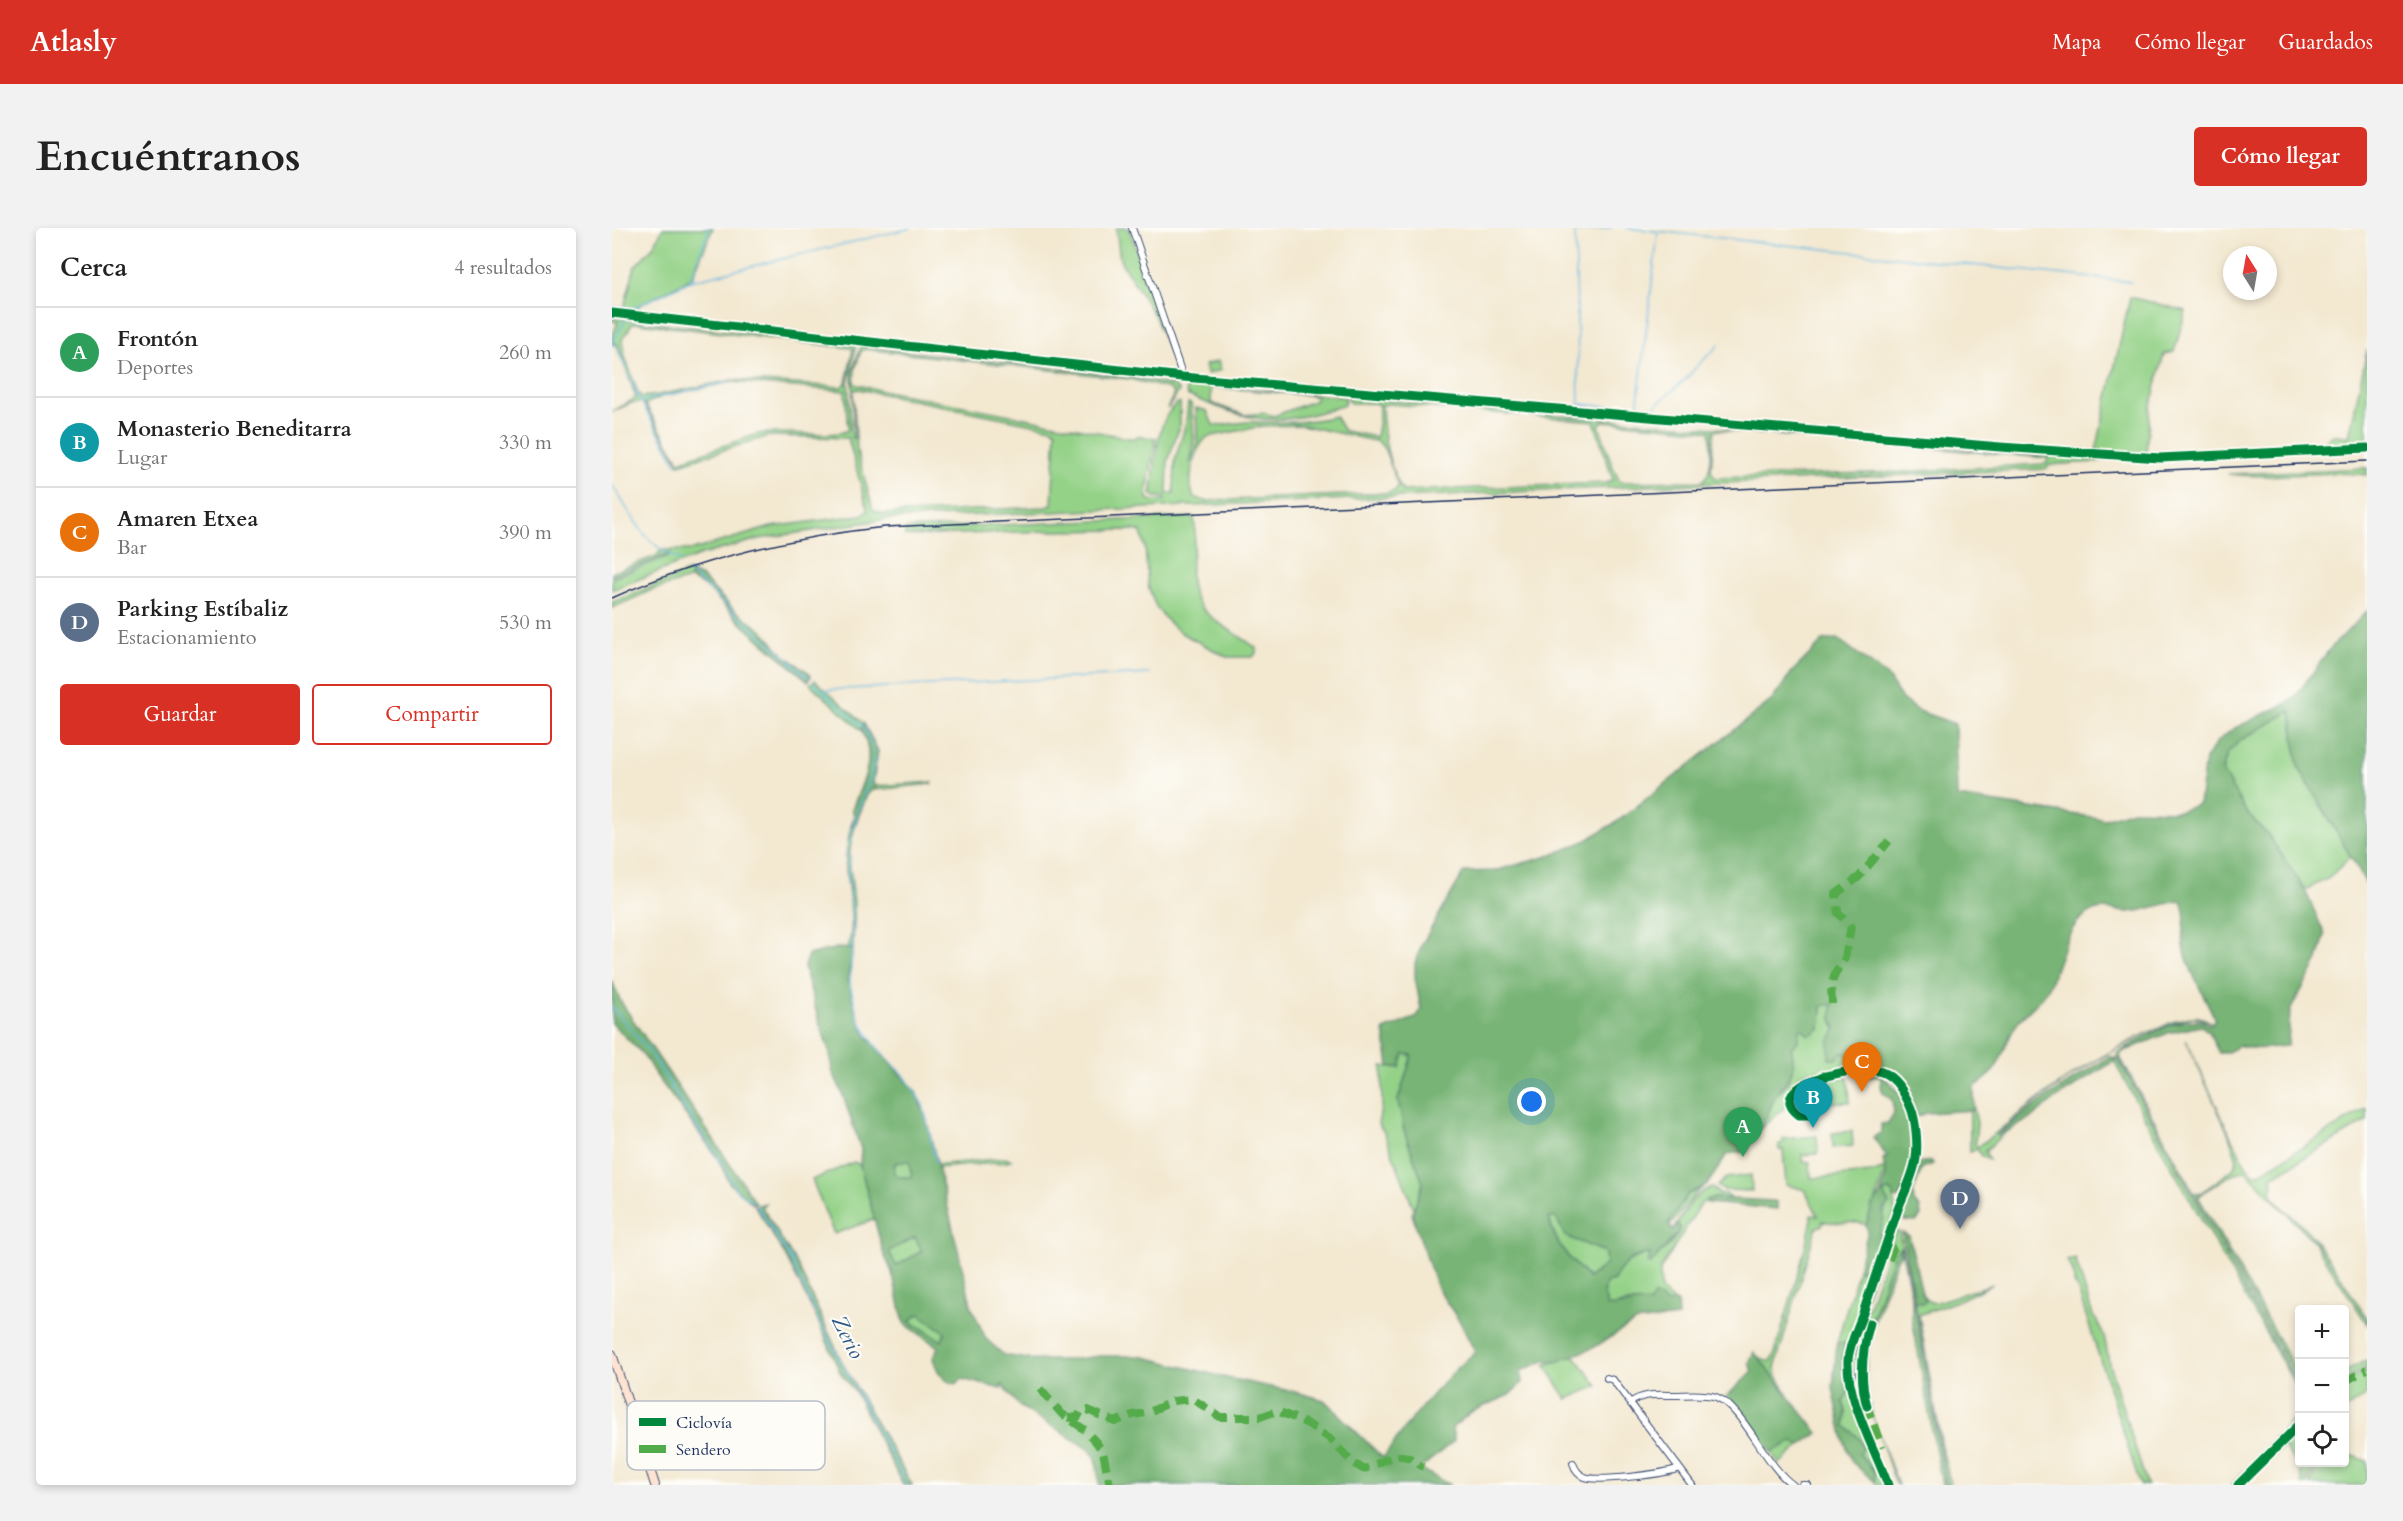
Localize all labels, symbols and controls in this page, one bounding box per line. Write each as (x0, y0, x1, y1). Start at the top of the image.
text: Atlasly (30, 23, 117, 61)
text: Mapa (2052, 28, 2101, 57)
text: Cómo llegar (2134, 28, 2245, 57)
text: Guardados (2278, 28, 2373, 57)
button: Cómo llegar (2194, 127, 2367, 186)
text: Encuéntranos (36, 128, 301, 185)
north arrow (2223, 246, 2277, 300)
text: Cerca (60, 250, 127, 285)
text: 4 resultados (454, 254, 552, 281)
text: Frontón (117, 324, 198, 354)
text: A (72, 339, 87, 366)
text: 260 m (499, 339, 552, 366)
text: Deportes (117, 354, 193, 381)
text: Monasterio Beneditarra (117, 414, 352, 444)
text: B (72, 429, 87, 456)
text: 330 m (499, 429, 552, 456)
text: Lugar (117, 444, 167, 471)
text: Amaren Etxea (117, 504, 258, 534)
text: C (72, 519, 87, 546)
text: 390 m (499, 519, 552, 546)
text: Bar (117, 534, 147, 561)
text: Parking Estíbaliz (117, 594, 288, 624)
text: D (71, 609, 88, 636)
text: 530 m (499, 609, 552, 636)
text: Estacionamiento (117, 624, 257, 651)
button: Guardar (60, 684, 300, 745)
button: Compartir (312, 684, 552, 745)
pin: C (1842, 1042, 1882, 1092)
pin: B (1794, 1078, 1832, 1128)
your location (1517, 1087, 1546, 1116)
pin: A (1724, 1108, 1762, 1157)
pin: D (1940, 1180, 1980, 1229)
map controls (2295, 1305, 2349, 1467)
button: + (2295, 1305, 2349, 1359)
water label: Zerio (824, 1310, 871, 1364)
button: − (2295, 1359, 2349, 1413)
legend (627, 1401, 825, 1470)
text: Ciclovía (676, 1412, 732, 1434)
button: locate (2295, 1413, 2349, 1467)
text: Sendero (676, 1439, 731, 1461)

